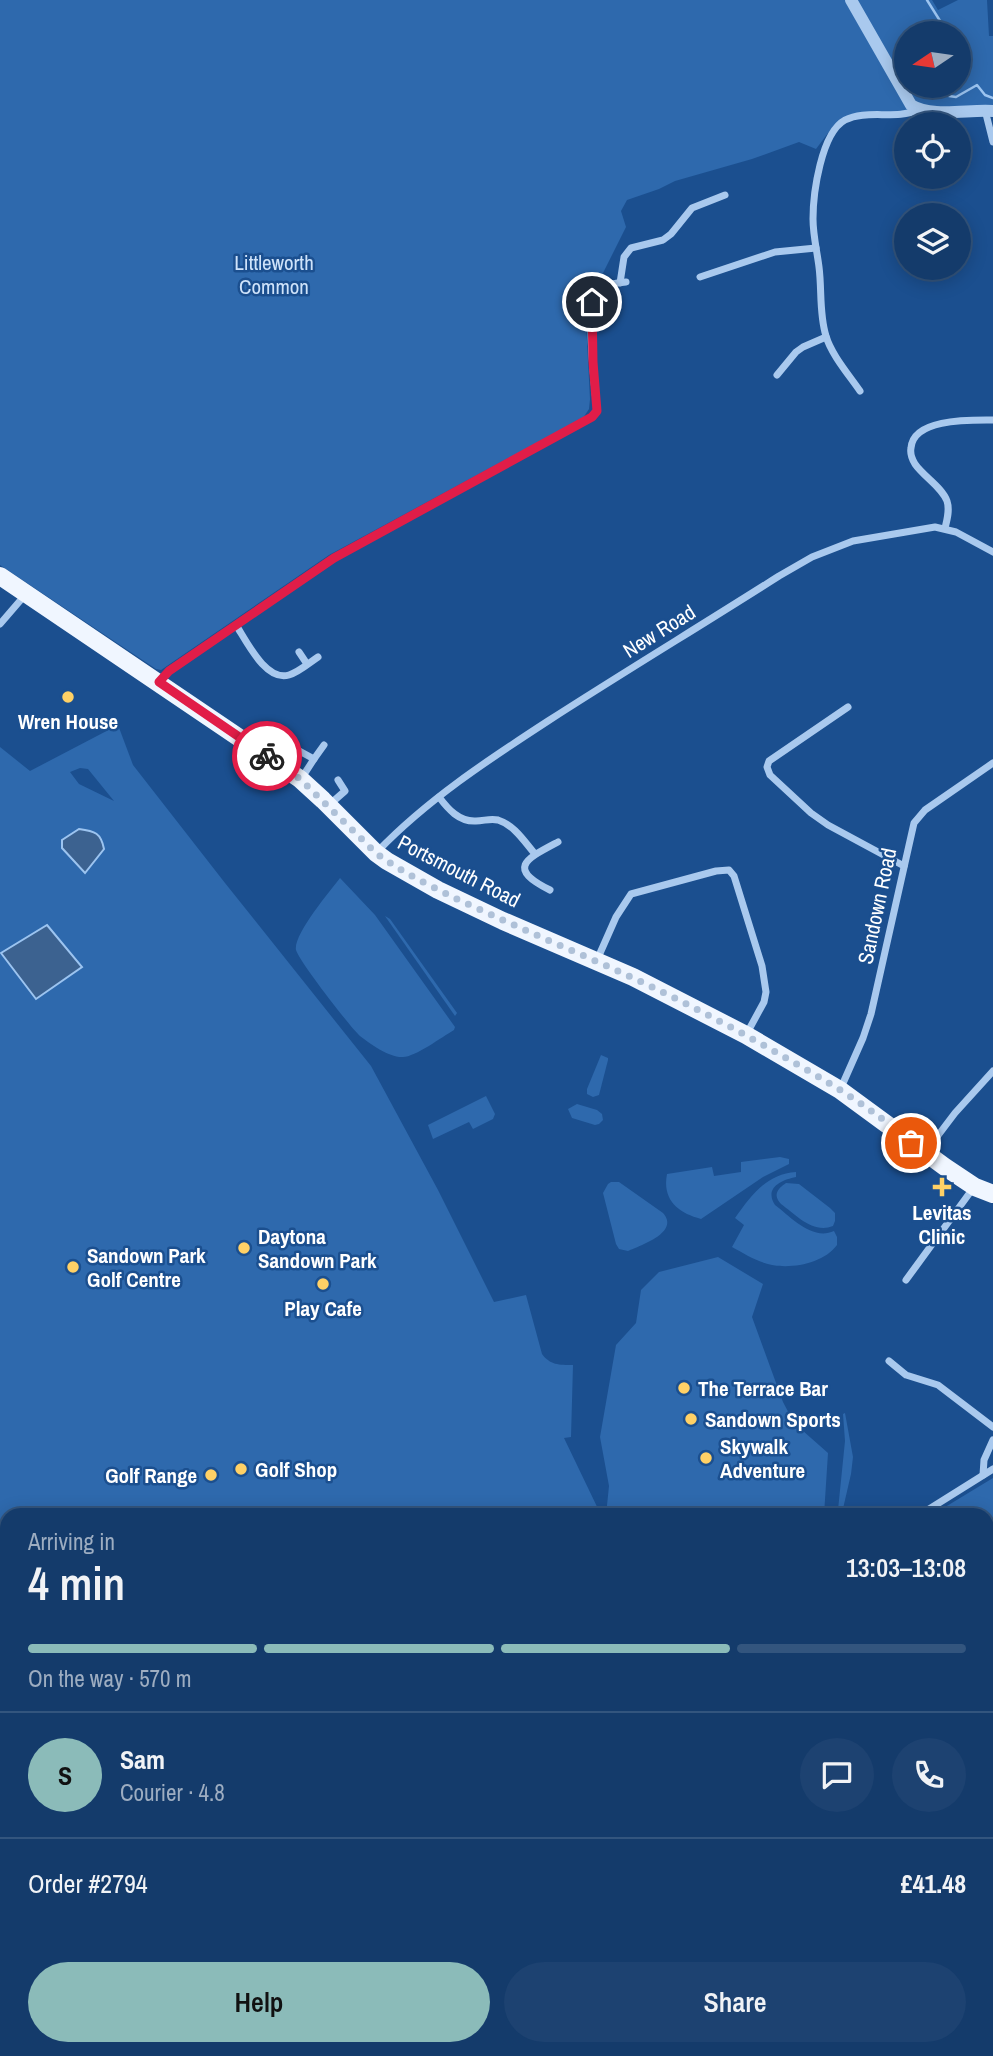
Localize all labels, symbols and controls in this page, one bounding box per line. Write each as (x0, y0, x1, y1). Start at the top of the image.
north arrow (894, 21, 971, 98)
map controls (894, 21, 971, 280)
button: locate (894, 112, 971, 189)
button: layers (894, 203, 971, 280)
park label: Littleworth Common (234, 248, 314, 301)
pin (562, 272, 622, 332)
icon: home (573, 283, 611, 321)
street label: New Road (617, 597, 701, 665)
marker: Wren House (60, 689, 76, 705)
place label: Wren House (18, 707, 118, 736)
courier (232, 721, 302, 791)
icon: bike (248, 737, 286, 775)
street label: Portsmouth Road (393, 828, 525, 914)
street label: Sandown Road (851, 845, 903, 967)
pin (881, 1113, 941, 1173)
icon: bag (892, 1124, 930, 1162)
marker: Levitas Clinic (932, 1177, 952, 1197)
place label: Levitas Clinic (912, 1198, 972, 1251)
place label: Daytona Sandown Park (258, 1222, 377, 1275)
marker: Daytona Sandown Park (236, 1240, 252, 1256)
place label: Sandown Park Golf Centre (87, 1241, 206, 1294)
marker: Sandown Park Golf Centre (65, 1259, 81, 1275)
marker: Play Cafe (315, 1276, 331, 1292)
place label: Play Cafe (284, 1294, 362, 1323)
place label: The Terrace Bar (698, 1374, 828, 1403)
marker: The Terrace Bar (676, 1380, 692, 1396)
place label: Sandown Sports (705, 1405, 841, 1434)
marker: Sandown Sports (683, 1411, 699, 1427)
place label: Skywalk Adventure (720, 1432, 805, 1485)
marker: Skywalk Adventure (698, 1450, 714, 1466)
place label: Golf Shop (255, 1455, 337, 1484)
place label: Golf Range (105, 1461, 197, 1490)
marker: Golf Shop (233, 1461, 249, 1477)
marker: Golf Range (203, 1467, 219, 1483)
text: Arriving in (28, 1526, 115, 1557)
text: 13:03–13:08 (846, 1550, 966, 1585)
text: 4 min (28, 1552, 125, 1614)
text: On the way · 570 m (28, 1663, 192, 1694)
button: chat (800, 1738, 874, 1812)
button: phone (892, 1738, 966, 1812)
text: Sam (120, 1742, 165, 1777)
text: S (58, 1758, 72, 1793)
text: Courier · 4.8 (120, 1777, 225, 1808)
text: Order #2794 (28, 1866, 148, 1901)
text: £41.48 (901, 1866, 966, 1901)
button: Help (28, 1962, 490, 2042)
button: Share (504, 1962, 966, 2042)

